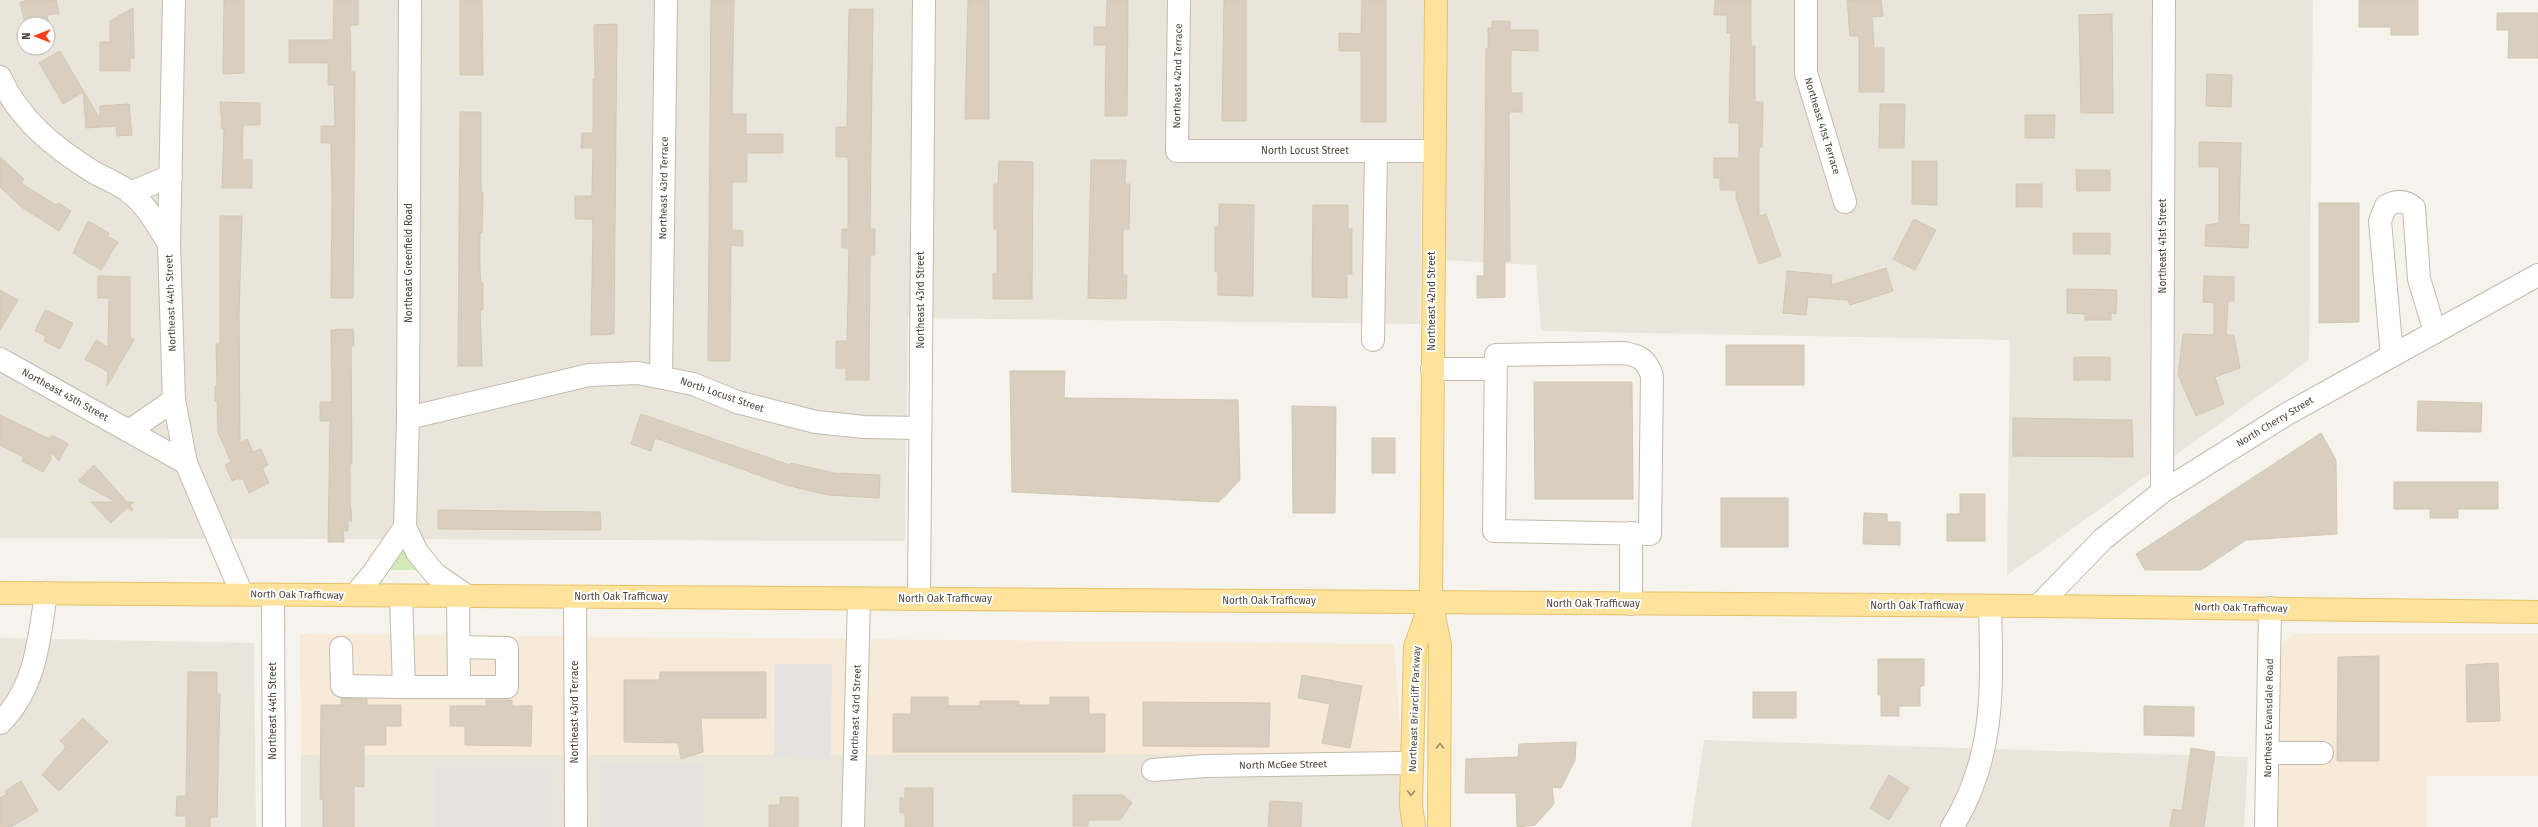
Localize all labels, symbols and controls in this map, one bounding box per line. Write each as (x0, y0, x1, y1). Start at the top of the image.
north arrow (16, 16, 56, 56)
street label: Northeast 42nd Terrace (1171, 23, 1185, 129)
text: N (20, 32, 33, 40)
street label: Northeast 41st Terrace (1802, 76, 1842, 176)
street label: Northeast 43rd Terrace (657, 136, 671, 240)
street label: North Locust Street (1261, 145, 1349, 157)
street label: Northeast 41st Street (2157, 198, 2169, 293)
street label: Northeast Greenfield Road (403, 203, 415, 323)
street label: Northeast 43rd Street (915, 251, 927, 349)
street label: Northeast 42nd Street (1426, 251, 1438, 351)
street label: Northeast 44th Street (163, 254, 179, 352)
street label: Northeast 45th Street (20, 366, 111, 424)
street label: North Locust Street (679, 375, 766, 415)
street label: North Cherry Street (2234, 394, 2316, 450)
street label: North Oak Trafficway (250, 588, 344, 602)
street label: North Oak Trafficway (574, 591, 668, 603)
street label: North Oak Trafficway (898, 593, 992, 605)
street label: North Oak Trafficway (1222, 595, 1316, 607)
street label: North Oak Trafficway (1546, 598, 1640, 610)
street label: North Oak Trafficway (1870, 600, 1964, 612)
street label: North Oak Trafficway (2194, 601, 2288, 615)
street label: Northeast Briarcliff Parkway (1407, 646, 1423, 772)
street label: Northeast Evansdale Road (2262, 658, 2276, 778)
street label: Northeast 43rd Terrace (569, 661, 581, 763)
street label: Northeast 44th Street (267, 662, 279, 760)
street label: Northeast 43rd Street (848, 664, 864, 762)
one-way arrow (1436, 743, 1444, 749)
street label: North McGee Street (1239, 758, 1328, 772)
one-way arrow (1407, 790, 1415, 796)

